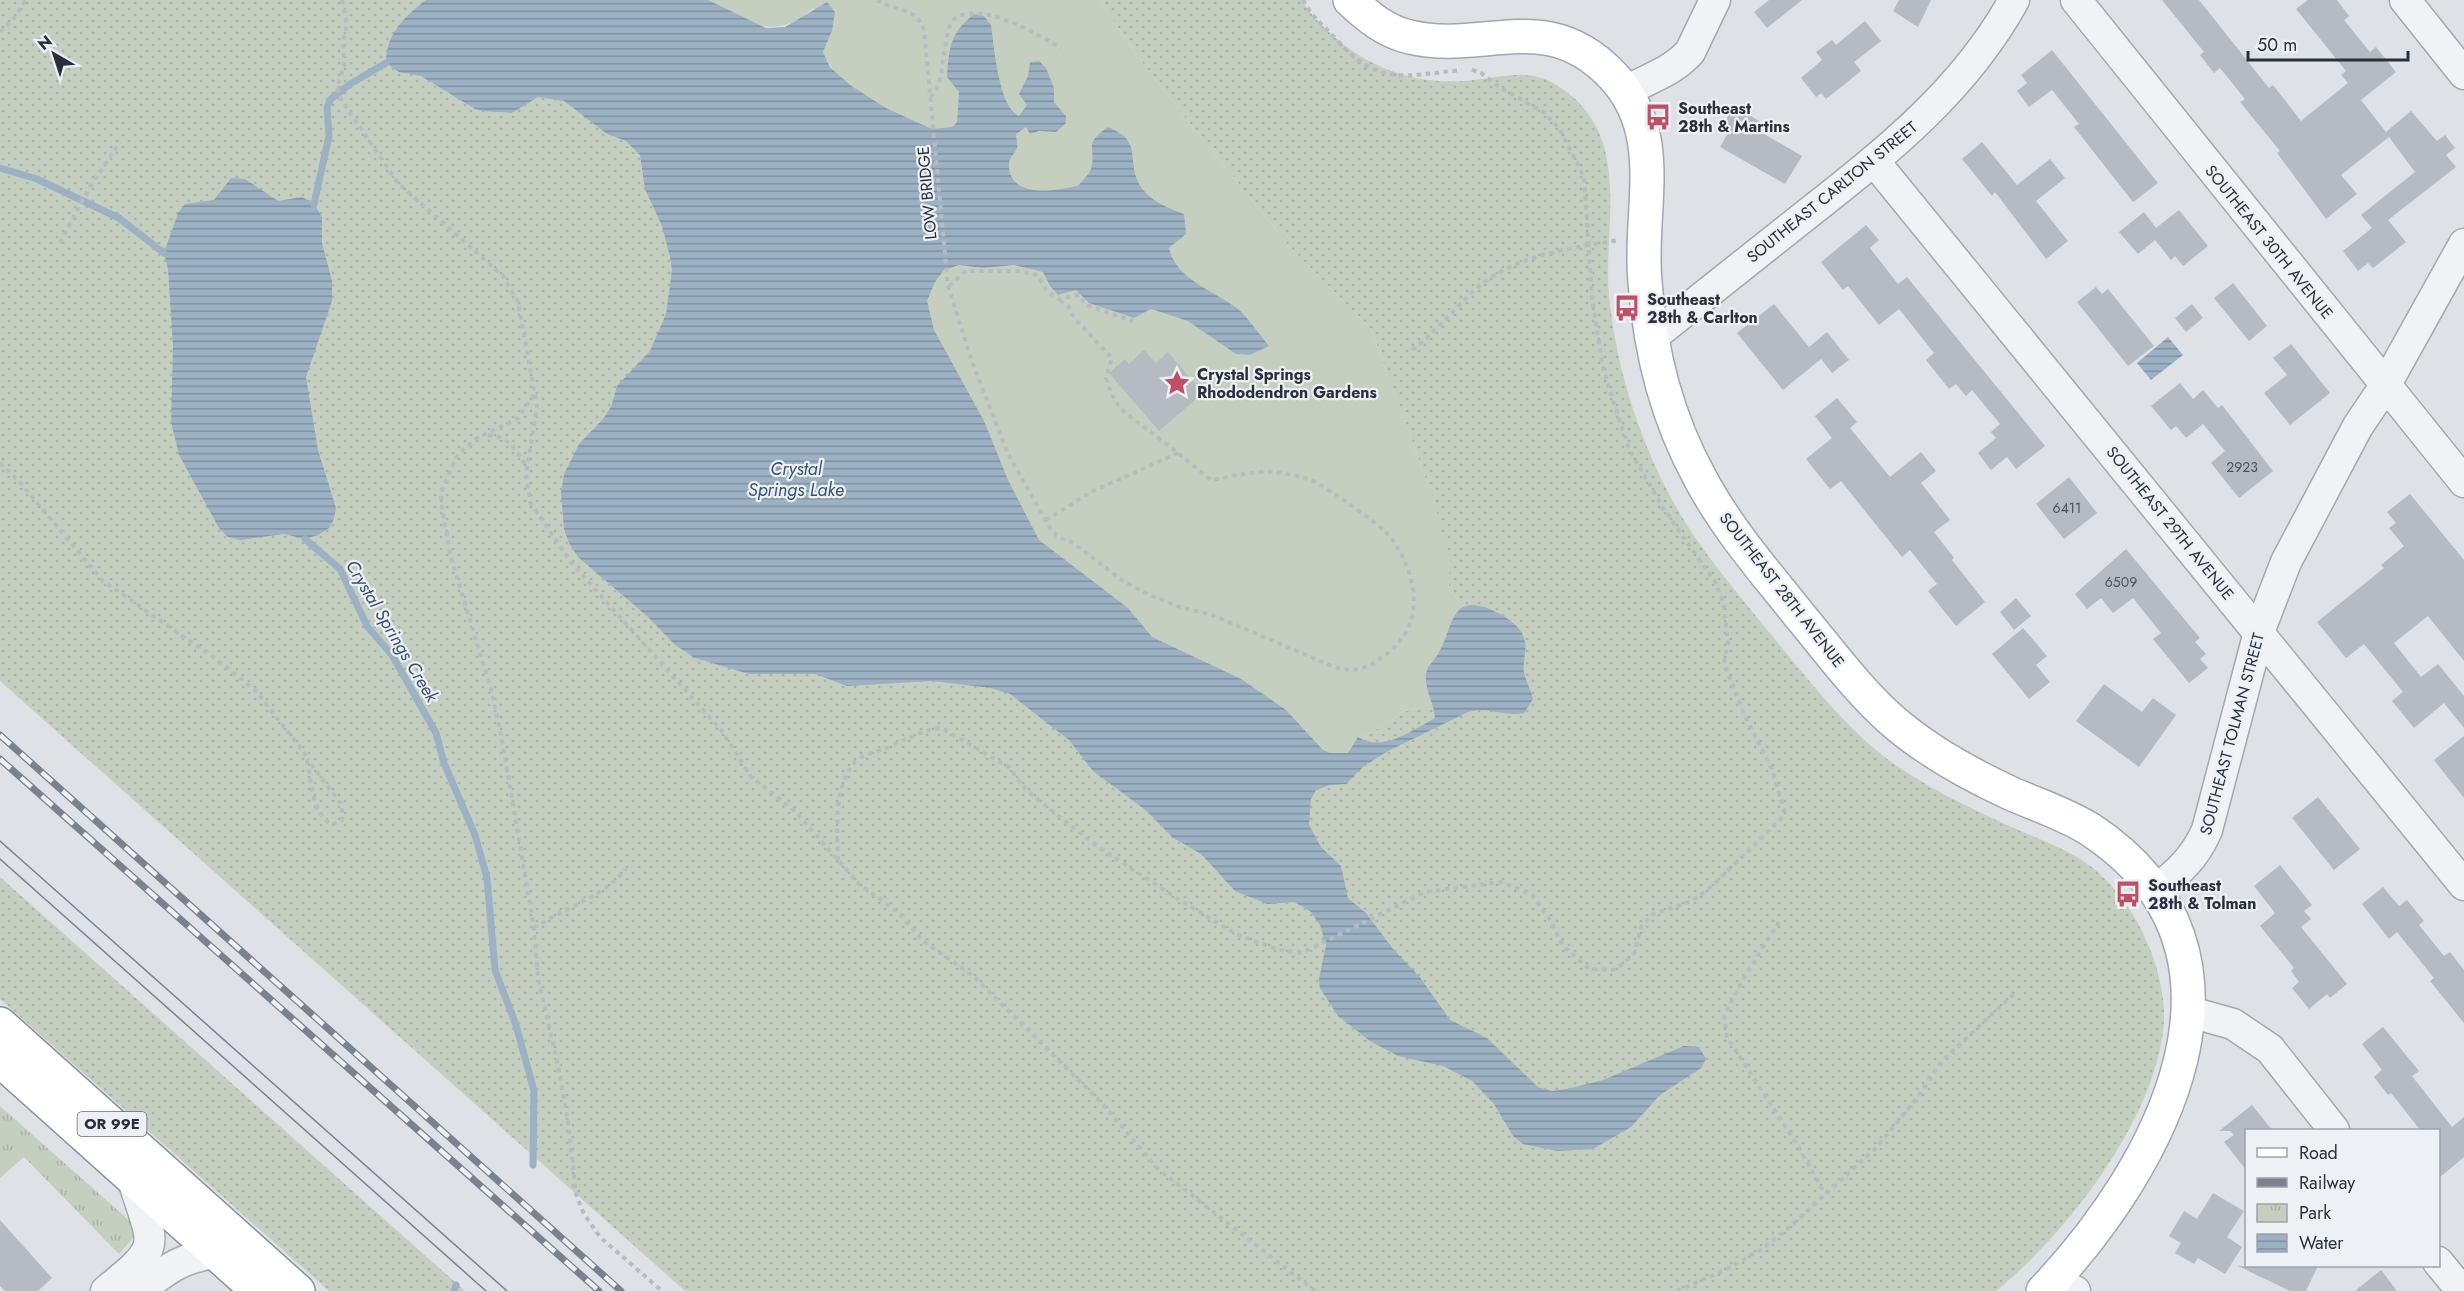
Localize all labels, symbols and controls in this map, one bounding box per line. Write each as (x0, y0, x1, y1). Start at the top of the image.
north arrow (24, 24, 84, 84)
scale bar (2248, 24, 2408, 62)
text: N (33, 30, 57, 56)
text: 50 m (2257, 32, 2297, 58)
place label: Southeast 28th & Martins (1678, 97, 1790, 138)
bus stop icon: Southeast 28th & Martins (1643, 102, 1673, 132)
street label: SOUTHEAST CARLTON STREET (1742, 115, 1923, 268)
street label: LOW BRIDGE (911, 145, 943, 241)
street label: SOUTHEAST 30TH AVENUE (2200, 160, 2338, 324)
place label: Southeast 28th & Carlton (1647, 288, 1758, 329)
bus stop icon: Southeast 28th & Carlton (1612, 293, 1642, 323)
place label: Crystal Springs Rhododendron Gardens (1197, 363, 1377, 404)
place icon: Crystal Springs Rhododendron Gardens (1162, 368, 1192, 398)
street label: SOUTHEAST 29TH AVENUE (2101, 441, 2239, 605)
water label: Crystal Springs Lake (748, 456, 844, 503)
house number: 2923 (2226, 457, 2258, 477)
house number: 6411 (2053, 498, 2081, 518)
street label: SOUTHEAST 28TH AVENUE (1714, 508, 1850, 672)
water label: Crystal Springs Creek (339, 555, 445, 708)
house number: 6509 (2105, 572, 2137, 592)
street label: SOUTHEAST TOLMAN STREET (2194, 630, 2270, 837)
place label: Southeast 28th & Tolman (2148, 874, 2256, 915)
bus stop icon: Southeast 28th & Tolman (2113, 879, 2143, 909)
road number: OR 99E (78, 1112, 146, 1136)
legend (2245, 1129, 2440, 1267)
text: Road (2299, 1140, 2338, 1166)
text: Railway (2299, 1170, 2355, 1196)
text: Park (2299, 1200, 2331, 1226)
text: Water (2299, 1230, 2344, 1256)

